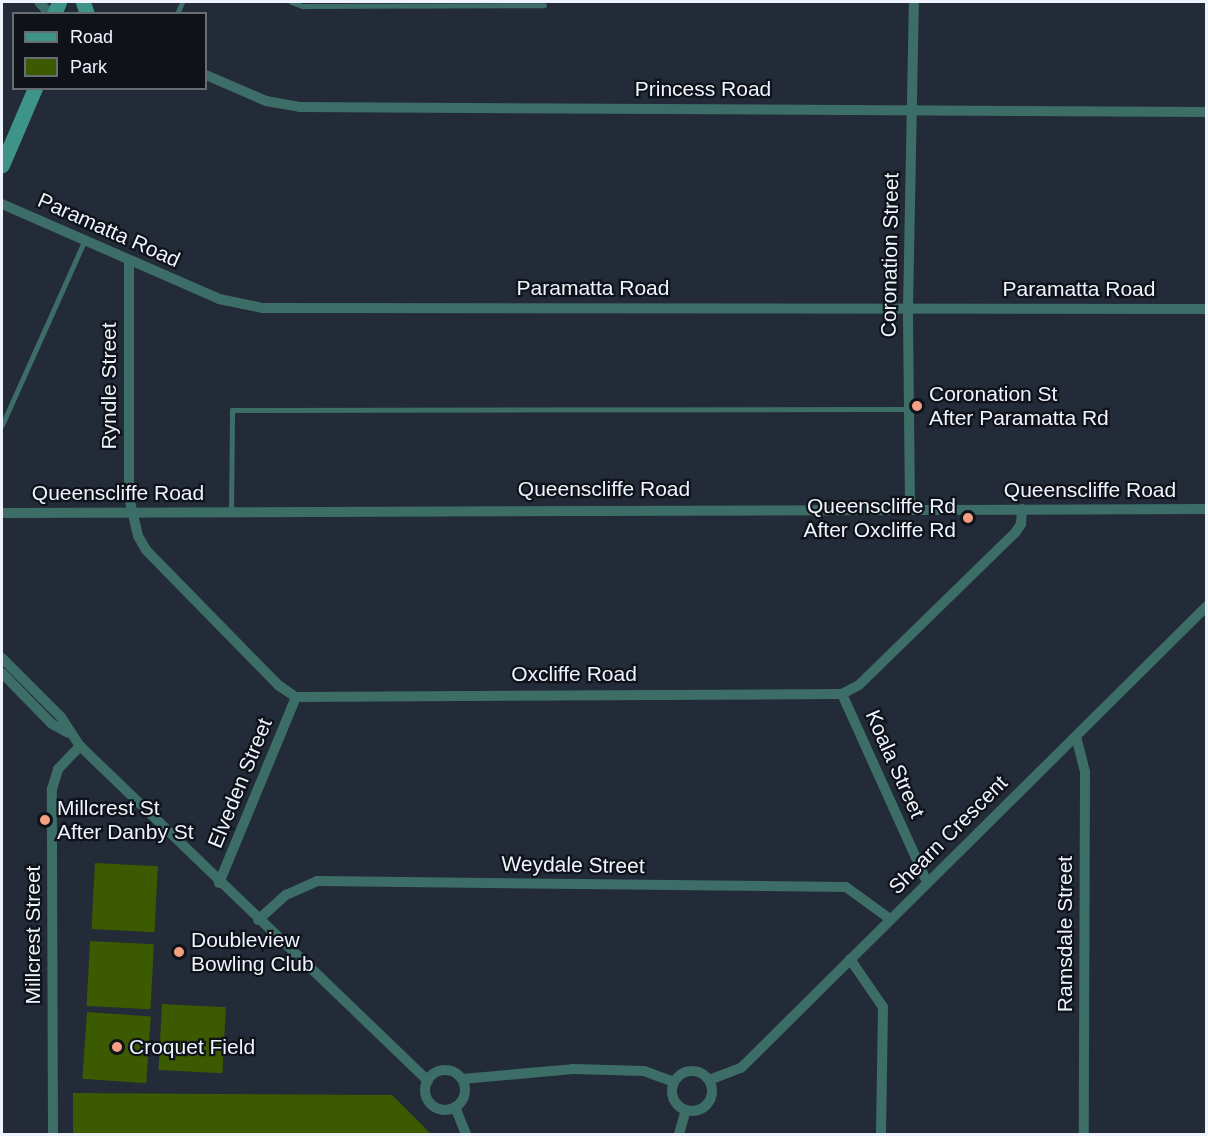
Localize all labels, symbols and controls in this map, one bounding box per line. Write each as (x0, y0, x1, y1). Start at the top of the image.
legend (12, 12, 207, 90)
text: Road (70, 27, 113, 47)
text: Park (70, 57, 107, 77)
street label: Princess Road (635, 76, 771, 102)
street label: Coronation Street (876, 172, 904, 338)
street label: Paramatta Road (34, 187, 184, 273)
street label: Paramatta Road (517, 275, 669, 301)
street label: Paramatta Road (1003, 276, 1155, 302)
street label: Ryndle Street (96, 322, 122, 450)
place label: Coronation St After Paramatta Rd (929, 381, 1109, 431)
marker: Coronation St After Paramatta Rd (910, 399, 924, 413)
street label: Queenscliffe Road (518, 476, 690, 502)
street label: Queenscliffe Road (1004, 477, 1176, 503)
street label: Queenscliffe Road (32, 480, 204, 506)
place label: Queenscliffe Rd After Oxcliffe Rd (804, 493, 956, 543)
marker: Queenscliffe Rd After Oxcliffe Rd (961, 511, 975, 525)
street label: Oxcliffe Road (511, 661, 637, 687)
street label: Koala Street (860, 706, 930, 822)
street label: Elveden Street (203, 714, 277, 852)
street label: Shearn Crescent (883, 770, 1013, 900)
place label: Millcrest St After Danby St (57, 795, 194, 845)
marker: Millcrest St After Danby St (38, 813, 52, 827)
street label: Weydale Street (501, 851, 645, 879)
street label: Ramsdale Street (1052, 856, 1078, 1012)
street label: Millcrest Street (20, 866, 46, 1004)
place label: Doubleview Bowling Club (191, 927, 314, 977)
marker: Doubleview Bowling Club (172, 945, 186, 959)
place label: Croquet Field (129, 1034, 255, 1060)
marker: Croquet Field (110, 1040, 124, 1054)

